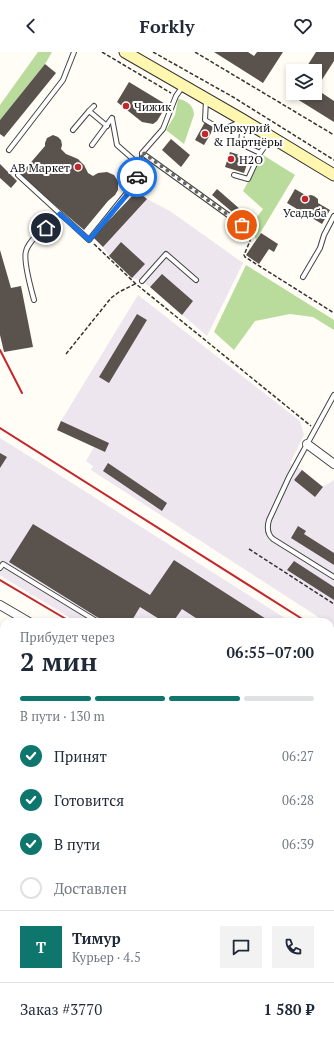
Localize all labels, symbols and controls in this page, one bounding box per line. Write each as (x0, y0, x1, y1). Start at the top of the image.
text: Forkly (140, 14, 194, 38)
icon: back (20, 15, 42, 37)
icon: heart (292, 15, 314, 37)
map controls (286, 64, 322, 100)
button: layers (286, 64, 322, 100)
place label: Чижик (134, 99, 172, 114)
marker: Чижик (121, 101, 131, 111)
place label: Меркурий & Партнёры (213, 120, 283, 149)
marker: Меркурий & Партнёры (200, 129, 210, 139)
place label: H2O (239, 152, 263, 167)
marker: H2O (226, 154, 236, 164)
courier (117, 157, 157, 197)
place label: АВ Маркет (10, 160, 70, 175)
marker: АВ Маркет (73, 162, 83, 172)
icon: car (126, 166, 148, 188)
marker: Усадьба (300, 194, 310, 204)
place label: Усадьба (283, 205, 327, 220)
pin (225, 208, 259, 242)
pin (29, 211, 63, 245)
icon: bag (231, 214, 253, 236)
icon: home (35, 217, 57, 239)
text: Прибудет через (20, 628, 115, 646)
text: 06:55–07:00 (227, 642, 314, 662)
text: 2 мин (20, 644, 97, 678)
text: В пути · 130 m (20, 707, 105, 725)
icon: check (20, 745, 42, 767)
text: Принят (54, 746, 107, 766)
text: 06:27 (282, 747, 314, 765)
icon: check (20, 789, 42, 811)
text: Готовится (54, 790, 124, 810)
text: 06:28 (282, 791, 314, 809)
icon: check (20, 833, 42, 855)
text: В пути (54, 834, 100, 854)
text: 06:39 (282, 835, 314, 853)
text: Доставлен (54, 878, 127, 898)
button: chat (220, 926, 262, 968)
button: phone (272, 926, 314, 968)
text: Тимур (72, 928, 121, 948)
text: Т (36, 937, 46, 957)
text: Курьер · 4.5 (72, 948, 141, 966)
text: Заказ #3770 (20, 999, 102, 1019)
text: 1 580 ₽ (264, 999, 314, 1019)

